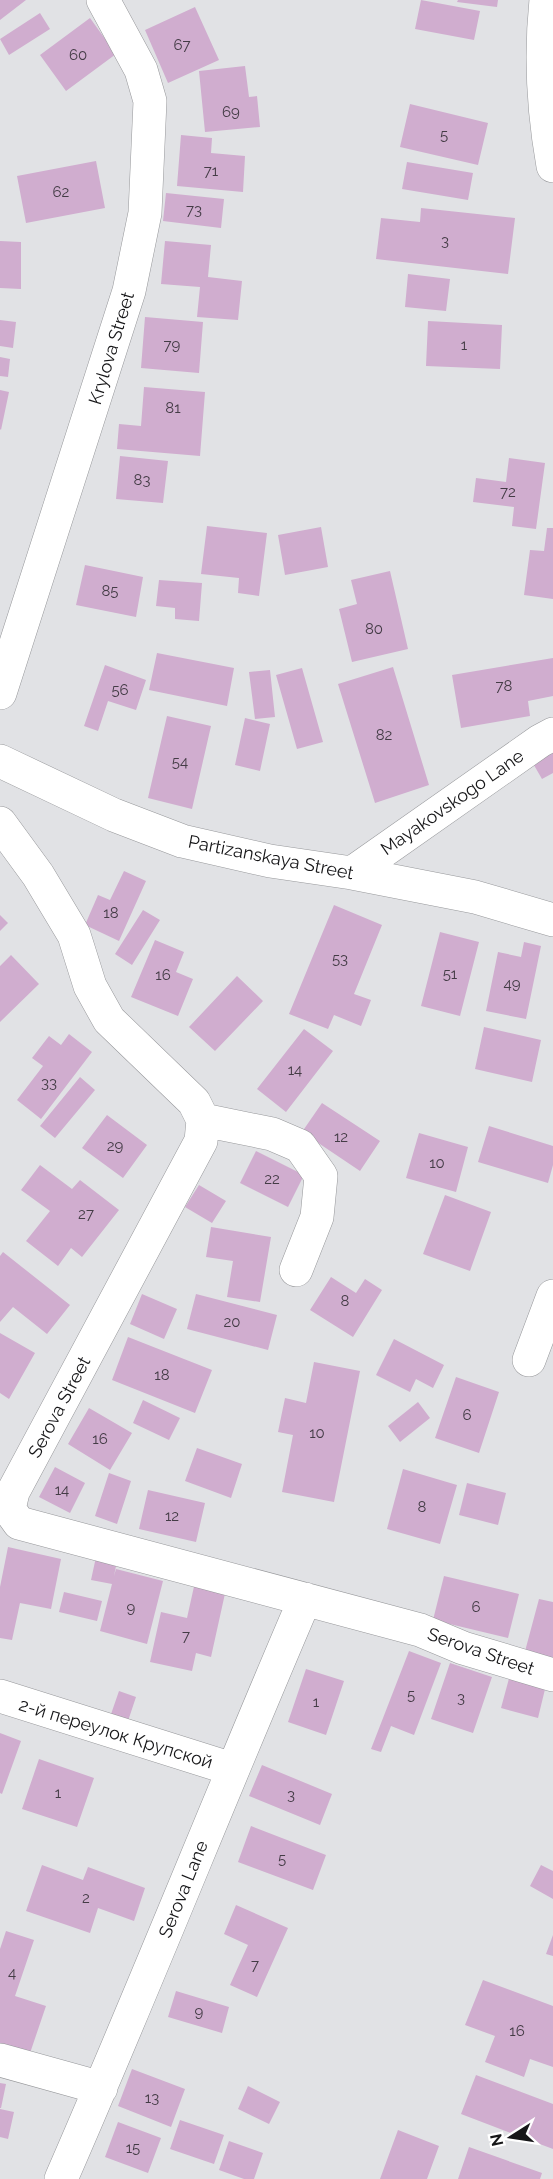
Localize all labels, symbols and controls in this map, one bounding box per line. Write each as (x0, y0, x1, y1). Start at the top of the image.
house number: 67 (173, 36, 191, 54)
house number: 60 (69, 46, 87, 64)
house number: 69 (222, 103, 240, 121)
house number: 5 (440, 126, 448, 144)
house number: 71 (204, 162, 219, 180)
house number: 62 (53, 183, 70, 201)
house number: 73 (186, 201, 202, 219)
house number: 3 (441, 232, 449, 250)
street label: Krylova Street (84, 289, 138, 407)
house number: 79 (164, 336, 181, 354)
house number: 1 (461, 336, 468, 354)
house number: 81 (165, 399, 181, 417)
house number: 83 (134, 471, 150, 489)
house number: 72 (500, 483, 516, 501)
house number: 85 (101, 582, 119, 600)
house number: 80 (365, 620, 383, 638)
house number: 78 (496, 677, 513, 695)
house number: 56 (111, 681, 129, 699)
house number: 82 (376, 726, 393, 744)
street label: Mayakovskogo Lane (377, 745, 528, 859)
house number: 54 (172, 753, 188, 771)
street label: Partizanskaya Street (187, 831, 355, 883)
house number: 18 (103, 904, 119, 922)
house number: 53 (332, 950, 348, 968)
house number: 51 (443, 965, 458, 983)
house number: 16 (155, 966, 171, 984)
house number: 49 (504, 975, 521, 993)
house number: 14 (288, 1061, 302, 1079)
house number: 33 (41, 1074, 57, 1092)
house number: 12 (334, 1128, 348, 1146)
house number: 29 (107, 1137, 124, 1155)
house number: 10 (429, 1154, 445, 1172)
house number: 22 (264, 1170, 280, 1188)
house number: 27 (78, 1205, 94, 1223)
house number: 8 (341, 1292, 350, 1310)
house number: 20 (224, 1313, 241, 1331)
street label: Serova Street (24, 1353, 94, 1461)
house number: 18 (154, 1366, 170, 1384)
house number: 6 (462, 1406, 472, 1424)
house number: 10 (309, 1424, 325, 1442)
house number: 16 (92, 1430, 108, 1448)
house number: 14 (55, 1481, 69, 1499)
house number: 8 (418, 1498, 427, 1516)
house number: 12 (165, 1507, 179, 1525)
house number: 6 (471, 1598, 481, 1616)
house number: 9 (127, 1599, 136, 1617)
street label: Serova Street (425, 1623, 537, 1679)
house number: 7 (182, 1627, 190, 1645)
house number: 5 (407, 1686, 415, 1704)
house number: 3 (457, 1689, 465, 1707)
house number: 1 (313, 1693, 320, 1711)
street label: 2-й переулок Крупской (17, 1694, 215, 1772)
house number: 1 (55, 1784, 62, 1802)
house number: 3 (287, 1786, 295, 1804)
street label: Serova Lane (154, 1837, 212, 1941)
house number: 5 (278, 1850, 286, 1868)
house number: 2 (82, 1889, 90, 1907)
house number: 7 (251, 1956, 259, 1974)
house number: 4 (8, 1964, 16, 1982)
house number: 9 (195, 2003, 204, 2021)
house number: 16 (509, 2022, 525, 2040)
house number: 13 (145, 2089, 159, 2107)
north arrow (481, 2107, 541, 2167)
text: N (486, 2132, 507, 2148)
house number: 15 (126, 2139, 140, 2157)

